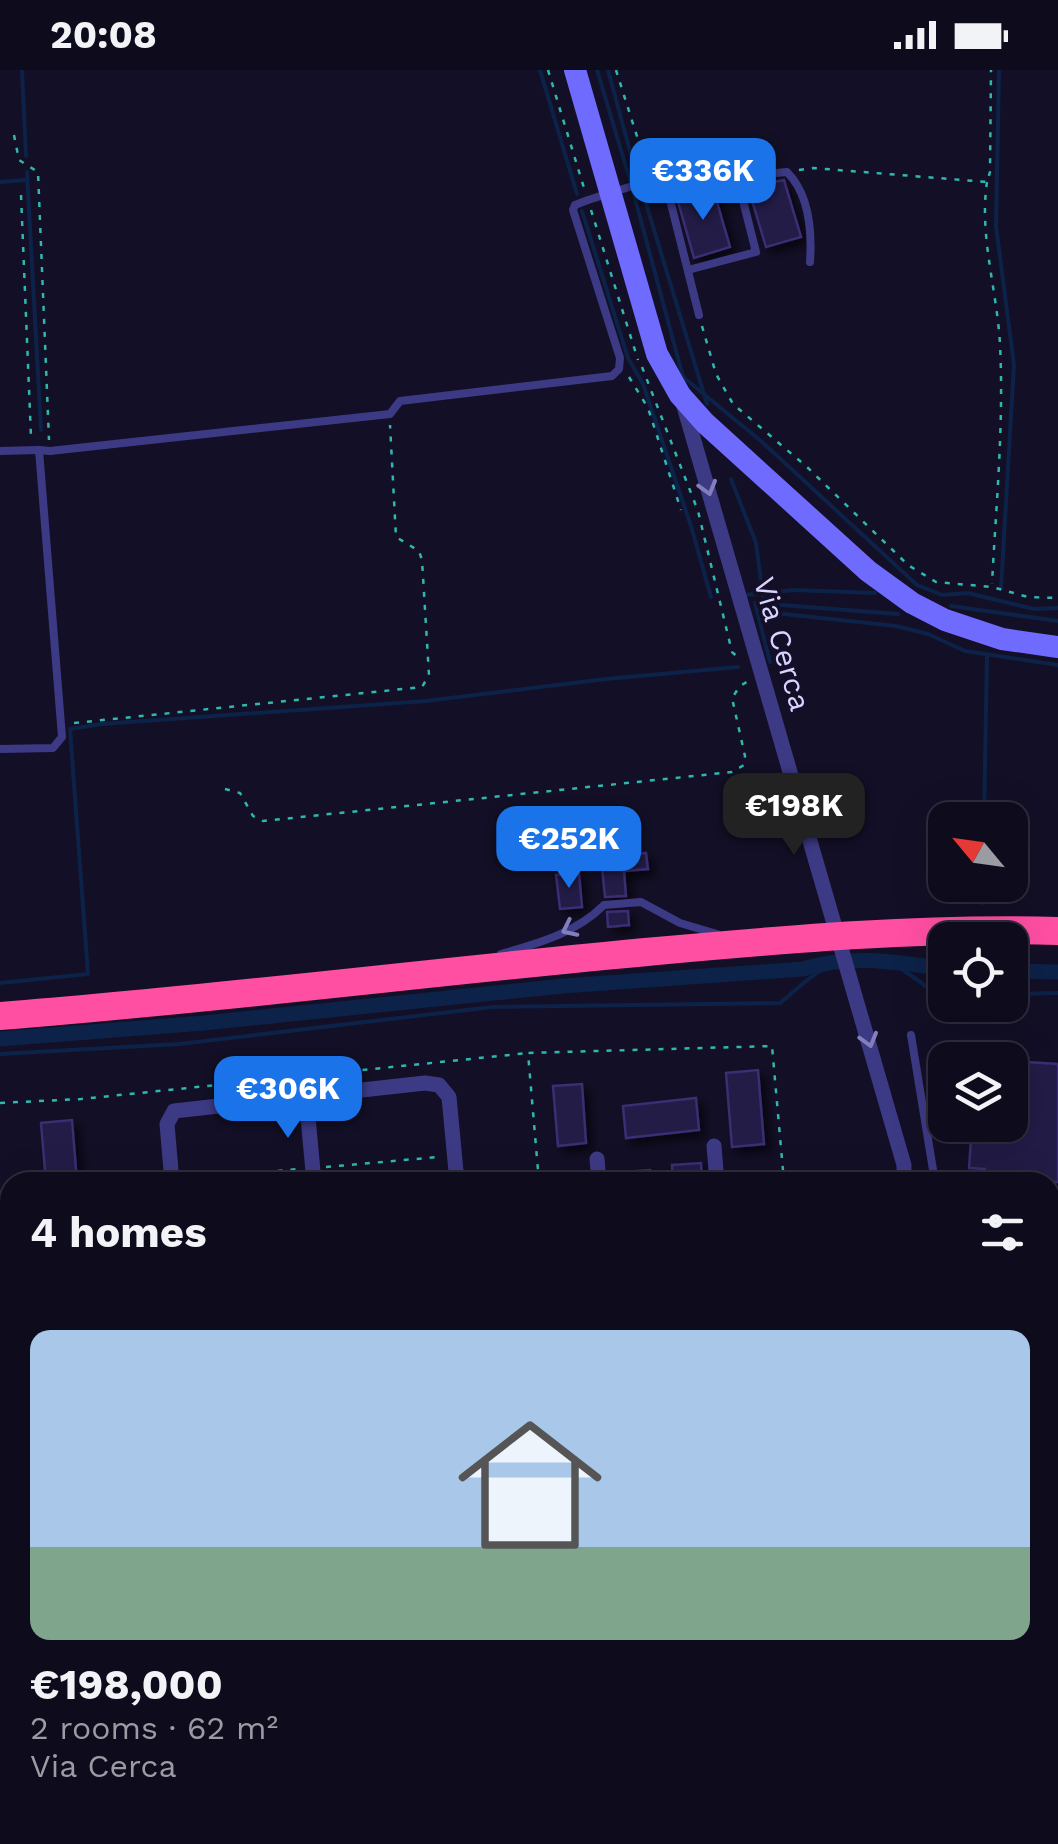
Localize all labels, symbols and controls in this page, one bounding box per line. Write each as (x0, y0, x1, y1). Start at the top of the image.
text: 20:08 (50, 13, 157, 57)
pin: €336K (633, 138, 773, 223)
text: €336K (652, 151, 754, 189)
one-way arrow (697, 479, 718, 496)
street label: Via Cerca (747, 573, 818, 715)
pin: €198K (724, 773, 864, 858)
text: €198K (745, 786, 843, 824)
north arrow (928, 802, 1028, 902)
map controls (928, 802, 1028, 1142)
pin: €252K (499, 806, 639, 891)
text: €252K (518, 819, 620, 857)
one-way arrow (562, 917, 580, 937)
button: locate (928, 922, 1028, 1022)
one-way arrow (857, 1031, 878, 1048)
button: layers (928, 1042, 1028, 1142)
pin: €306K (218, 1056, 358, 1141)
text: €306K (236, 1069, 340, 1107)
icon: filters (975, 1205, 1030, 1260)
text: 4 homes (30, 1208, 207, 1257)
icon: home (440, 1395, 620, 1575)
text: €198,000 (30, 1660, 223, 1709)
text: 2 rooms · 62 m² (30, 1709, 278, 1747)
text: Via Cerca (30, 1747, 177, 1785)

